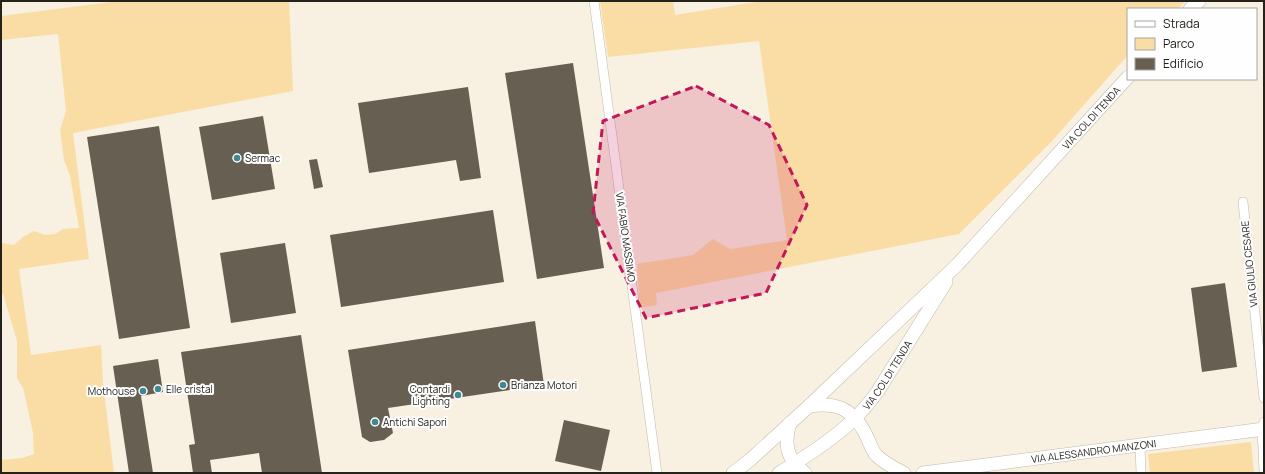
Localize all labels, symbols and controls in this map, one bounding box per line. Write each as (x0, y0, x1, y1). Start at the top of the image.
legend (1127, 8, 1257, 80)
text: Strada (1163, 15, 1200, 32)
text: Parco (1163, 35, 1194, 52)
text: Edificio (1163, 55, 1203, 72)
street label: VIA COL DI TENDA (1059, 83, 1124, 152)
place label: Sermac (245, 151, 281, 165)
marker: Sermac (232, 153, 242, 163)
street label: VIA FABIO MASSIMO (613, 191, 639, 283)
street label: VIA GIULIO CESARE (1237, 220, 1261, 308)
street label: VIA COL DI TENDA (859, 337, 915, 413)
place label: Brianza Motori (511, 378, 577, 392)
marker: Brianza Motori (498, 380, 508, 390)
place label: Elle cristal (166, 382, 213, 396)
place label: Contardi Lighting (410, 382, 450, 408)
place label: Mothouse (88, 384, 135, 398)
marker: Elle cristal (153, 384, 163, 394)
marker: Mothouse (138, 386, 148, 396)
marker: Contardi Lighting (453, 390, 463, 400)
place label: Antichi Sapori (383, 415, 447, 429)
marker: Antichi Sapori (370, 417, 380, 427)
street label: VIA ALESSANDRO MANZONI (1030, 436, 1157, 466)

